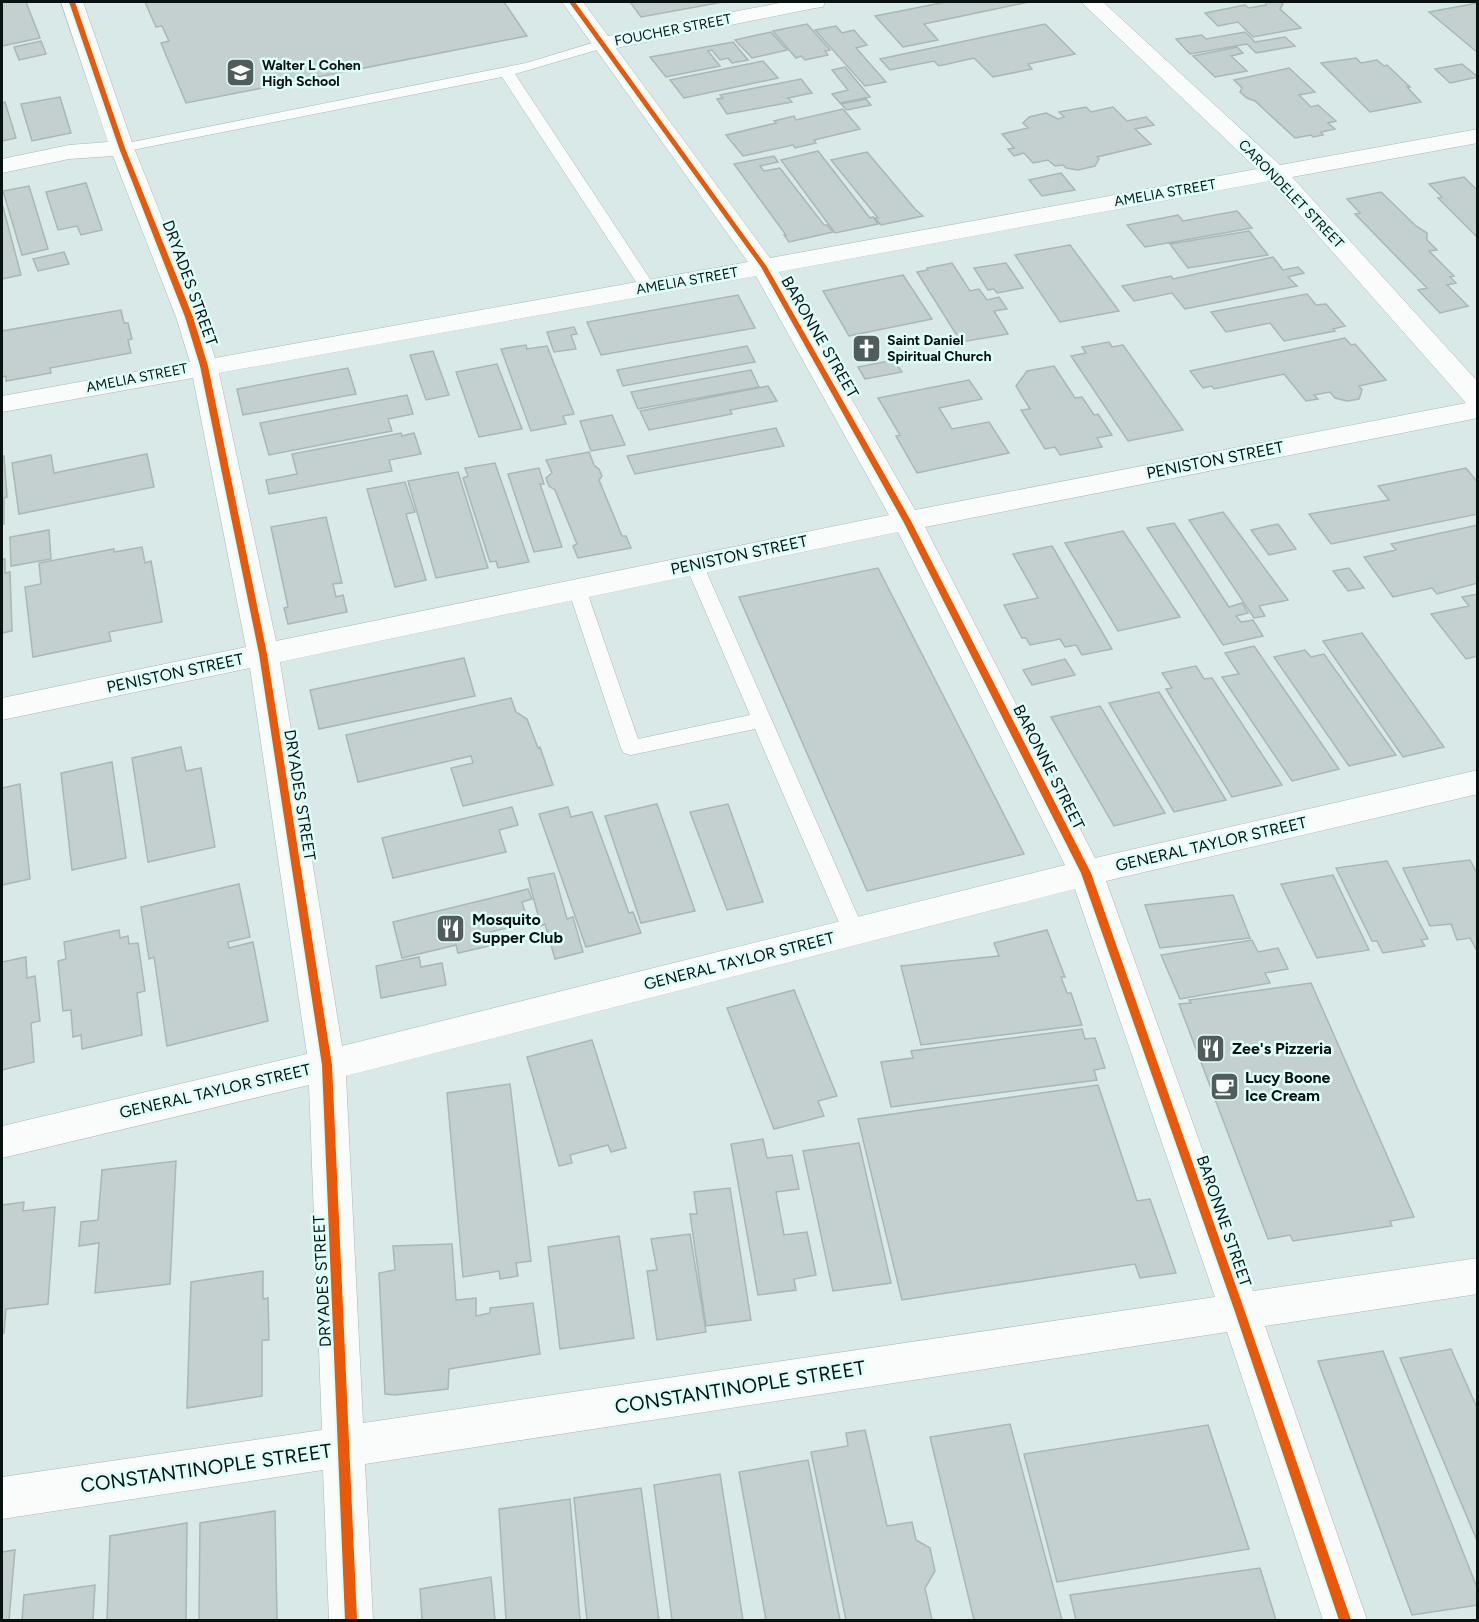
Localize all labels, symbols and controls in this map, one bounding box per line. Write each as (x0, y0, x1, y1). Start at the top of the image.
street label: FOUCHER STREET (613, 10, 733, 50)
school or university icon: Walter L Cohen High School (225, 57, 257, 89)
place label: Walter L Cohen High School (262, 57, 361, 90)
street label: CARONDELET STREET (1235, 136, 1347, 252)
street label: AMELIA STREET (1113, 176, 1217, 210)
street label: DRYADES STREET (158, 218, 222, 349)
street label: AMELIA STREET (635, 264, 739, 298)
street label: BARONNE STREET (777, 273, 863, 402)
church icon: Saint Daniel Spiritual Church (850, 332, 882, 364)
place label: Saint Daniel Spiritual Church (887, 332, 991, 365)
street label: AMELIA STREET (85, 360, 189, 396)
street label: PENISTON STREET (1145, 437, 1285, 483)
street label: PENISTON STREET (669, 531, 809, 579)
street label: PENISTON STREET (105, 649, 245, 697)
street label: BARONNE STREET (1009, 701, 1089, 833)
street label: DRYADES STREET (280, 728, 320, 862)
street label: GENERAL TAYLOR STREET (1114, 813, 1309, 875)
place label: Mosquito Supper Club (472, 910, 563, 947)
restaurant icon: Mosquito Supper Club (435, 912, 467, 944)
street label: GENERAL TAYLOR STREET (642, 928, 836, 994)
restaurant icon: Zee's Pizzeria (1195, 1032, 1227, 1064)
place label: Zee's Pizzeria (1232, 1039, 1332, 1058)
street label: GENERAL TAYLOR STREET (118, 1060, 313, 1122)
place label: Lucy Boone Ice Cream (1245, 1068, 1331, 1105)
cafe icon: Lucy Boone Ice Cream (1208, 1070, 1240, 1102)
street label: BARONNE STREET (1193, 1153, 1255, 1289)
street label: DRYADES STREET (309, 1214, 335, 1348)
street label: CONSTANTINOPLE STREET (613, 1355, 867, 1419)
street label: CONSTANTINOPLE STREET (79, 1438, 333, 1498)

